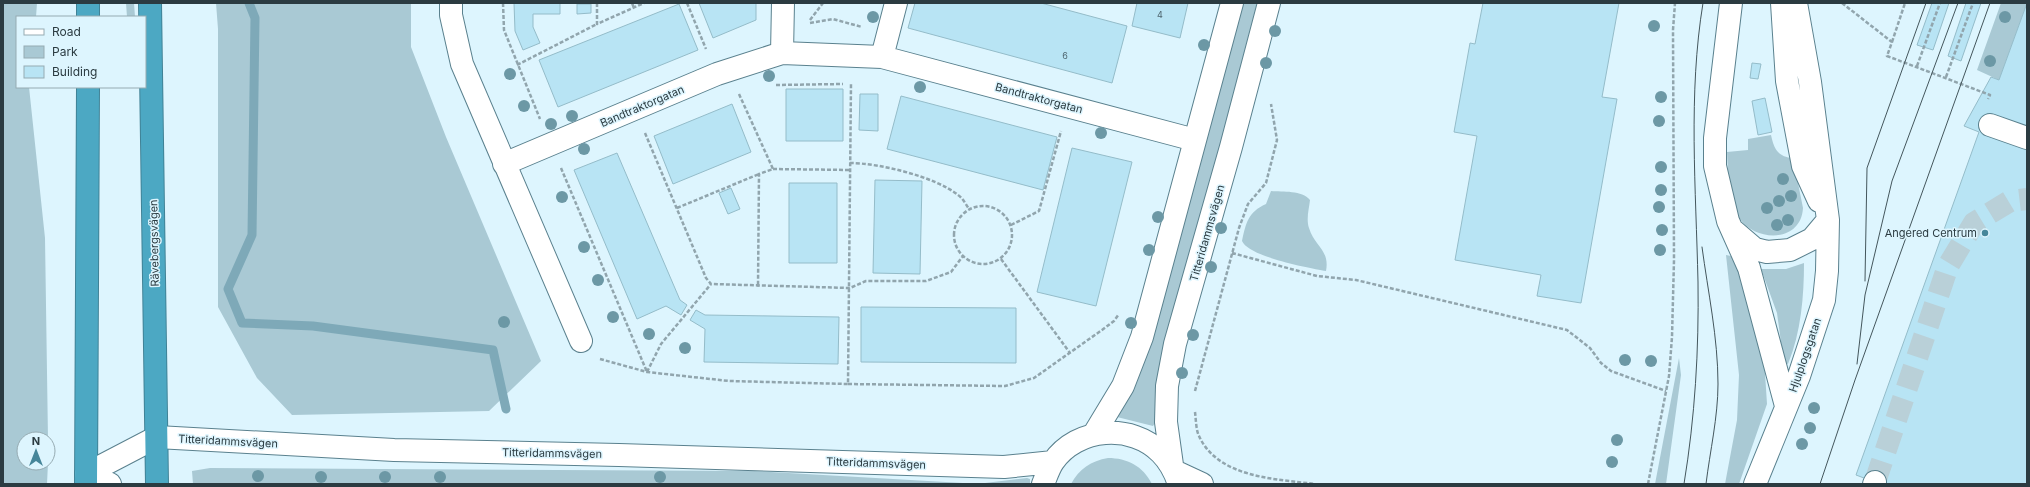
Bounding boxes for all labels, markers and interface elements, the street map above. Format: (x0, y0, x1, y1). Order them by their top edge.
house number: 4 (1157, 9, 1163, 20)
legend (16, 16, 146, 88)
text: Road (52, 24, 81, 39)
text: Park (52, 44, 78, 59)
house number: 6 (1062, 50, 1068, 61)
text: Building (52, 64, 97, 79)
street label: Bandtraktorgatan (994, 80, 1084, 116)
street label: Bandtraktorgatan (598, 82, 686, 130)
street label: Titteridammsvägen (1186, 183, 1228, 283)
street label: Rävebergsvägen (146, 199, 162, 287)
place label: Angered Centrum (1885, 226, 1977, 240)
marker: Angered Centrum (1980, 228, 1990, 238)
street label: Hjulplogsgatan (1786, 316, 1824, 394)
north arrow (16, 431, 56, 471)
street label: Titteridammsvägen (178, 431, 278, 451)
text: N (32, 434, 40, 448)
street label: Titteridammsvägen (502, 445, 602, 461)
street label: Titteridammsvägen (826, 454, 926, 472)

